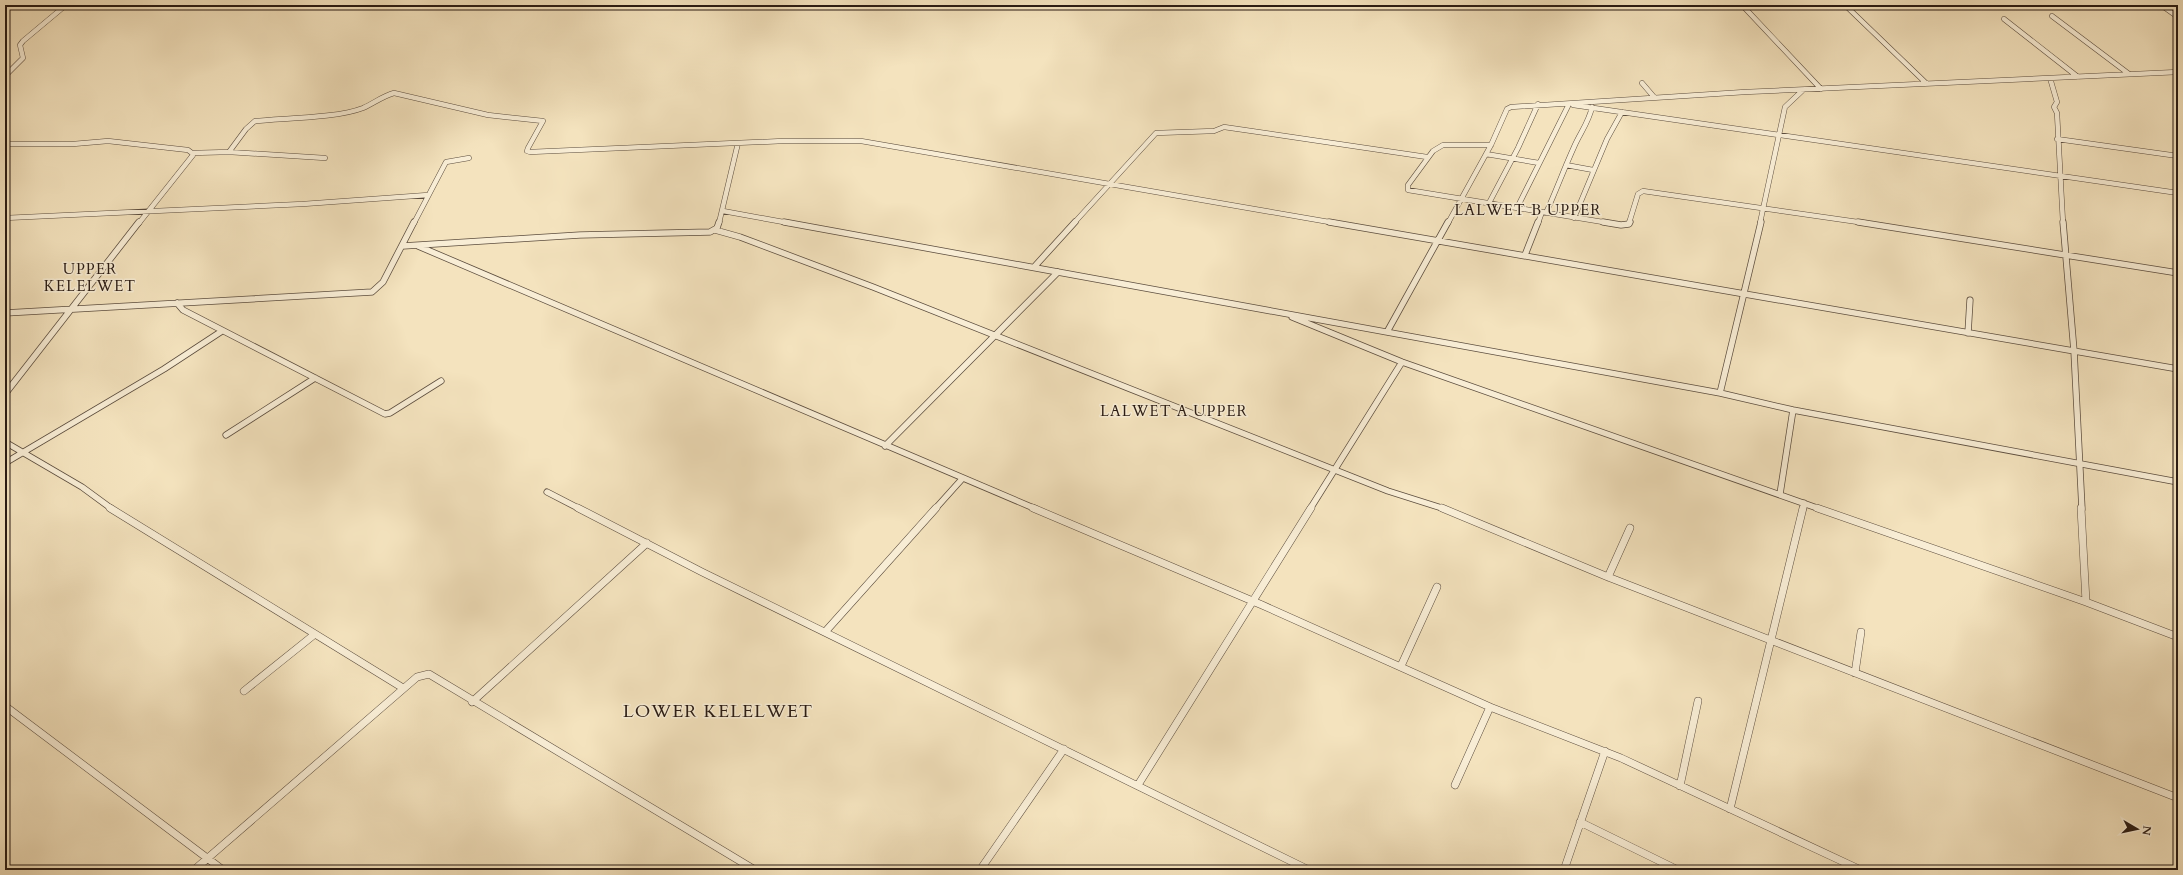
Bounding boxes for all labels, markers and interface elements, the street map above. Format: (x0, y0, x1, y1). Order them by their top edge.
district label: LALWET B UPPER (1454, 200, 1602, 220)
district label: UPPER KELELWET (44, 259, 136, 296)
district label: LALWET A UPPER (1100, 401, 1248, 421)
district label: LOWER KELELWET (623, 699, 813, 724)
north arrow (2117, 809, 2157, 849)
text: N (2138, 825, 2155, 837)

